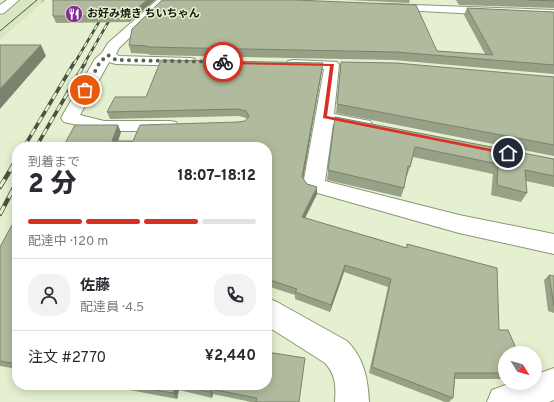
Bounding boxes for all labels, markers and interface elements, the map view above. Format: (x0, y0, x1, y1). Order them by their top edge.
restaurant icon: お好み焼き ちいちゃん (64, 4, 84, 24)
place label: お好み焼き ちいちゃん (87, 7, 200, 21)
courier (203, 42, 243, 82)
icon: bike (212, 51, 234, 73)
pin (68, 73, 102, 107)
icon: bag (74, 79, 96, 101)
pin (491, 136, 525, 170)
icon: home (497, 142, 519, 164)
text: 到着まで (28, 155, 80, 171)
text: 18:07–18:12 (177, 167, 256, 186)
text: 2 分 (28, 169, 77, 202)
text: 配達中 · 120 m (28, 234, 108, 250)
button: person (28, 274, 70, 316)
button: phone (214, 274, 256, 316)
text: 佐藤 (80, 277, 110, 296)
text: 配達員 · 4.5 (80, 300, 144, 316)
north arrow (498, 346, 542, 390)
map controls (498, 346, 542, 390)
text: ¥2,440 (205, 347, 256, 366)
text: 注文 #2770 (28, 349, 106, 368)

